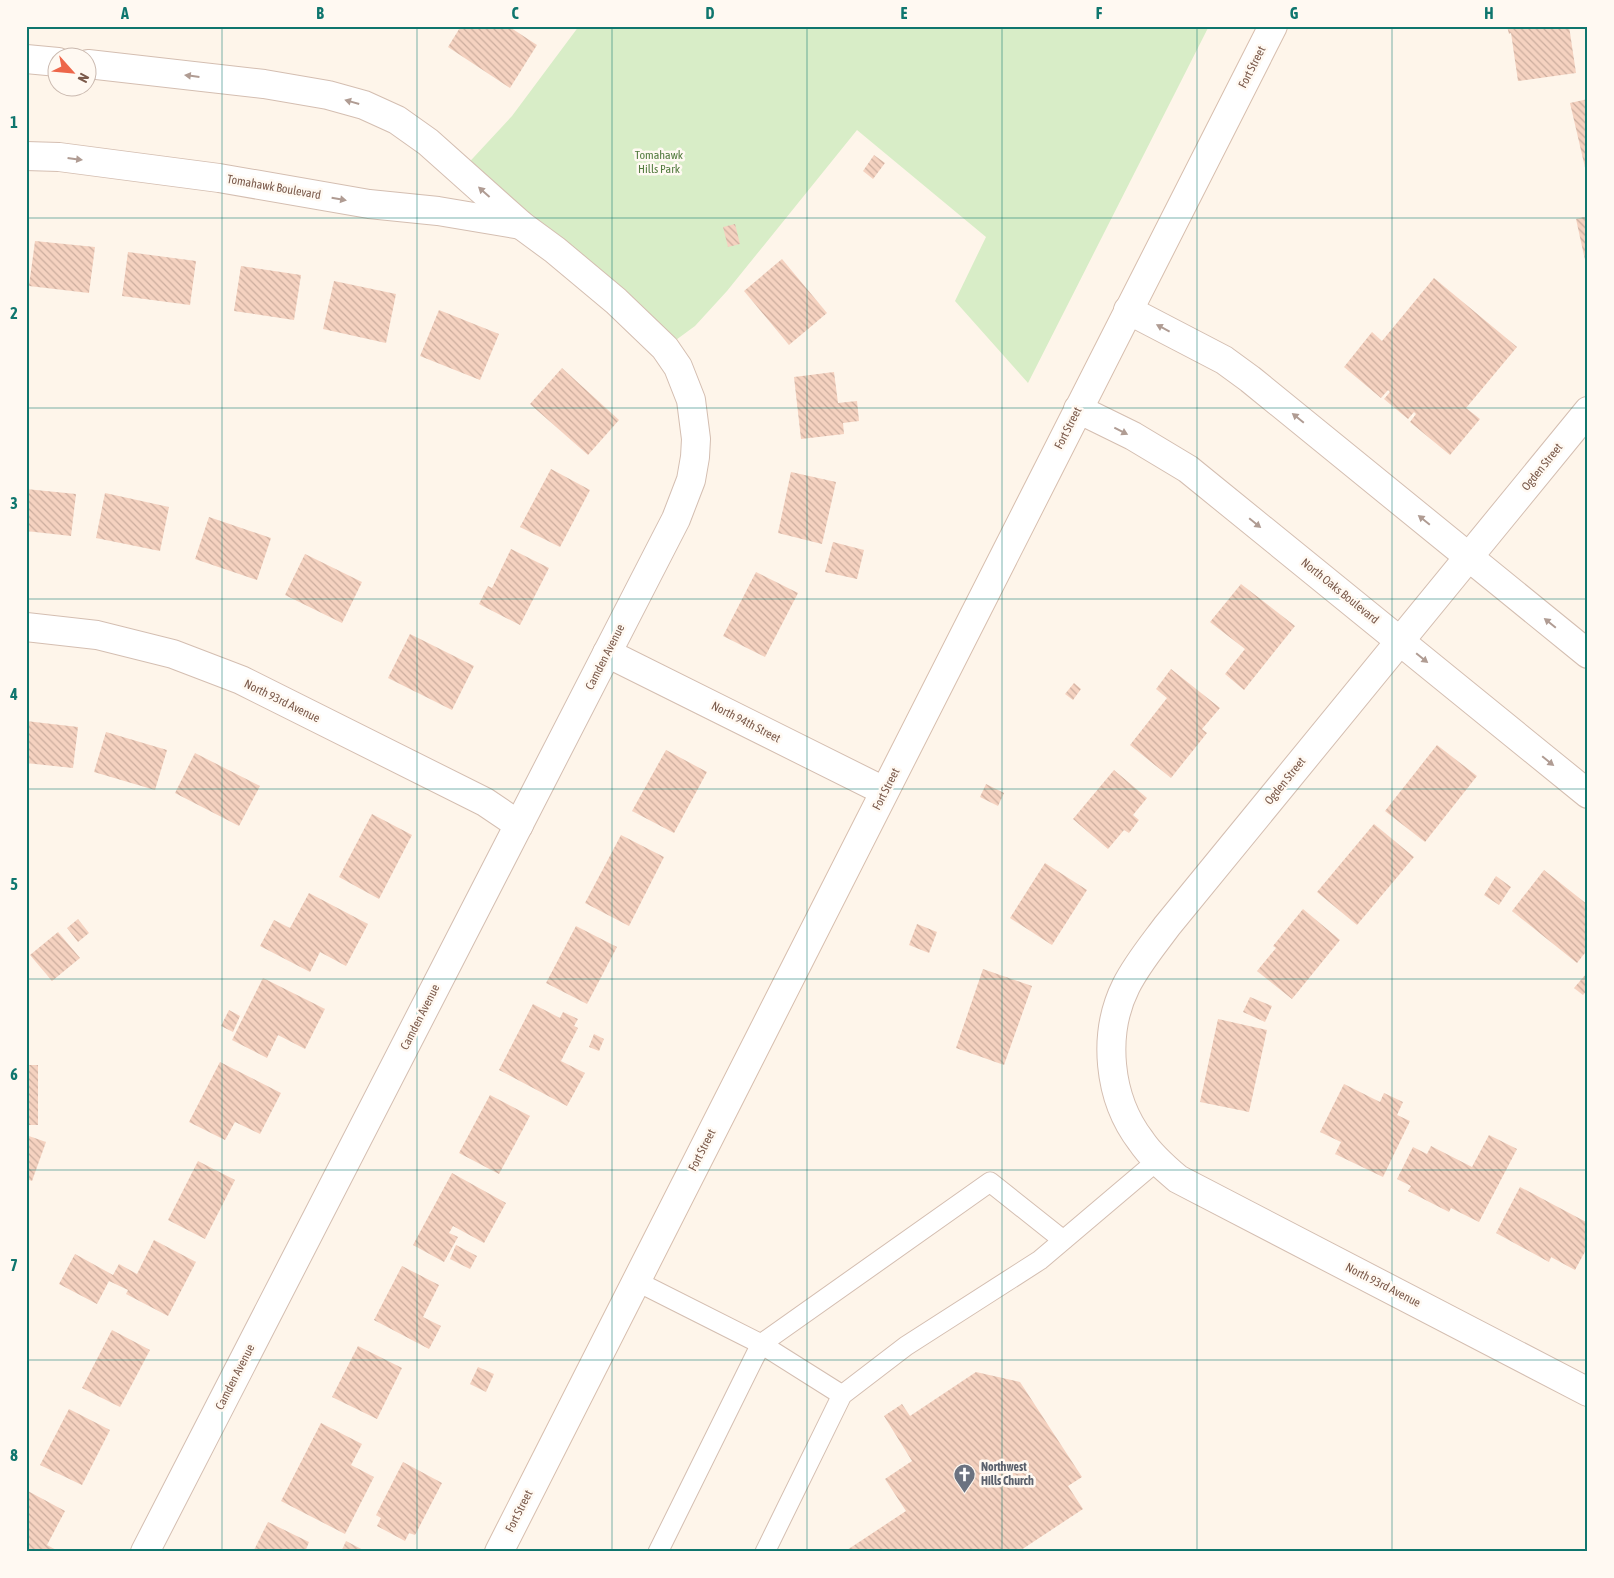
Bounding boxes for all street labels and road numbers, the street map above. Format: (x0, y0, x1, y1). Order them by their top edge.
street label: Fort Street (1236, 43, 1269, 90)
street label: Tomahawk Boulevard (226, 172, 322, 202)
street label: Fort Street (1052, 404, 1085, 451)
street label: Ogden Street (1519, 440, 1566, 493)
street label: North Oaks Boulevard (1298, 555, 1382, 627)
street label: Camden Avenue (583, 622, 627, 692)
street label: North 93rd Avenue (242, 677, 322, 725)
street label: North 94th Street (709, 699, 783, 746)
street label: Ogden Street (1262, 754, 1309, 807)
street label: Fort Street (870, 765, 903, 812)
street label: Camden Avenue (398, 982, 442, 1052)
street label: Fort Street (686, 1126, 719, 1173)
street label: North 93rd Avenue (1343, 1260, 1423, 1310)
street label: Camden Avenue (213, 1342, 257, 1412)
street label: Fort Street (503, 1487, 536, 1534)

